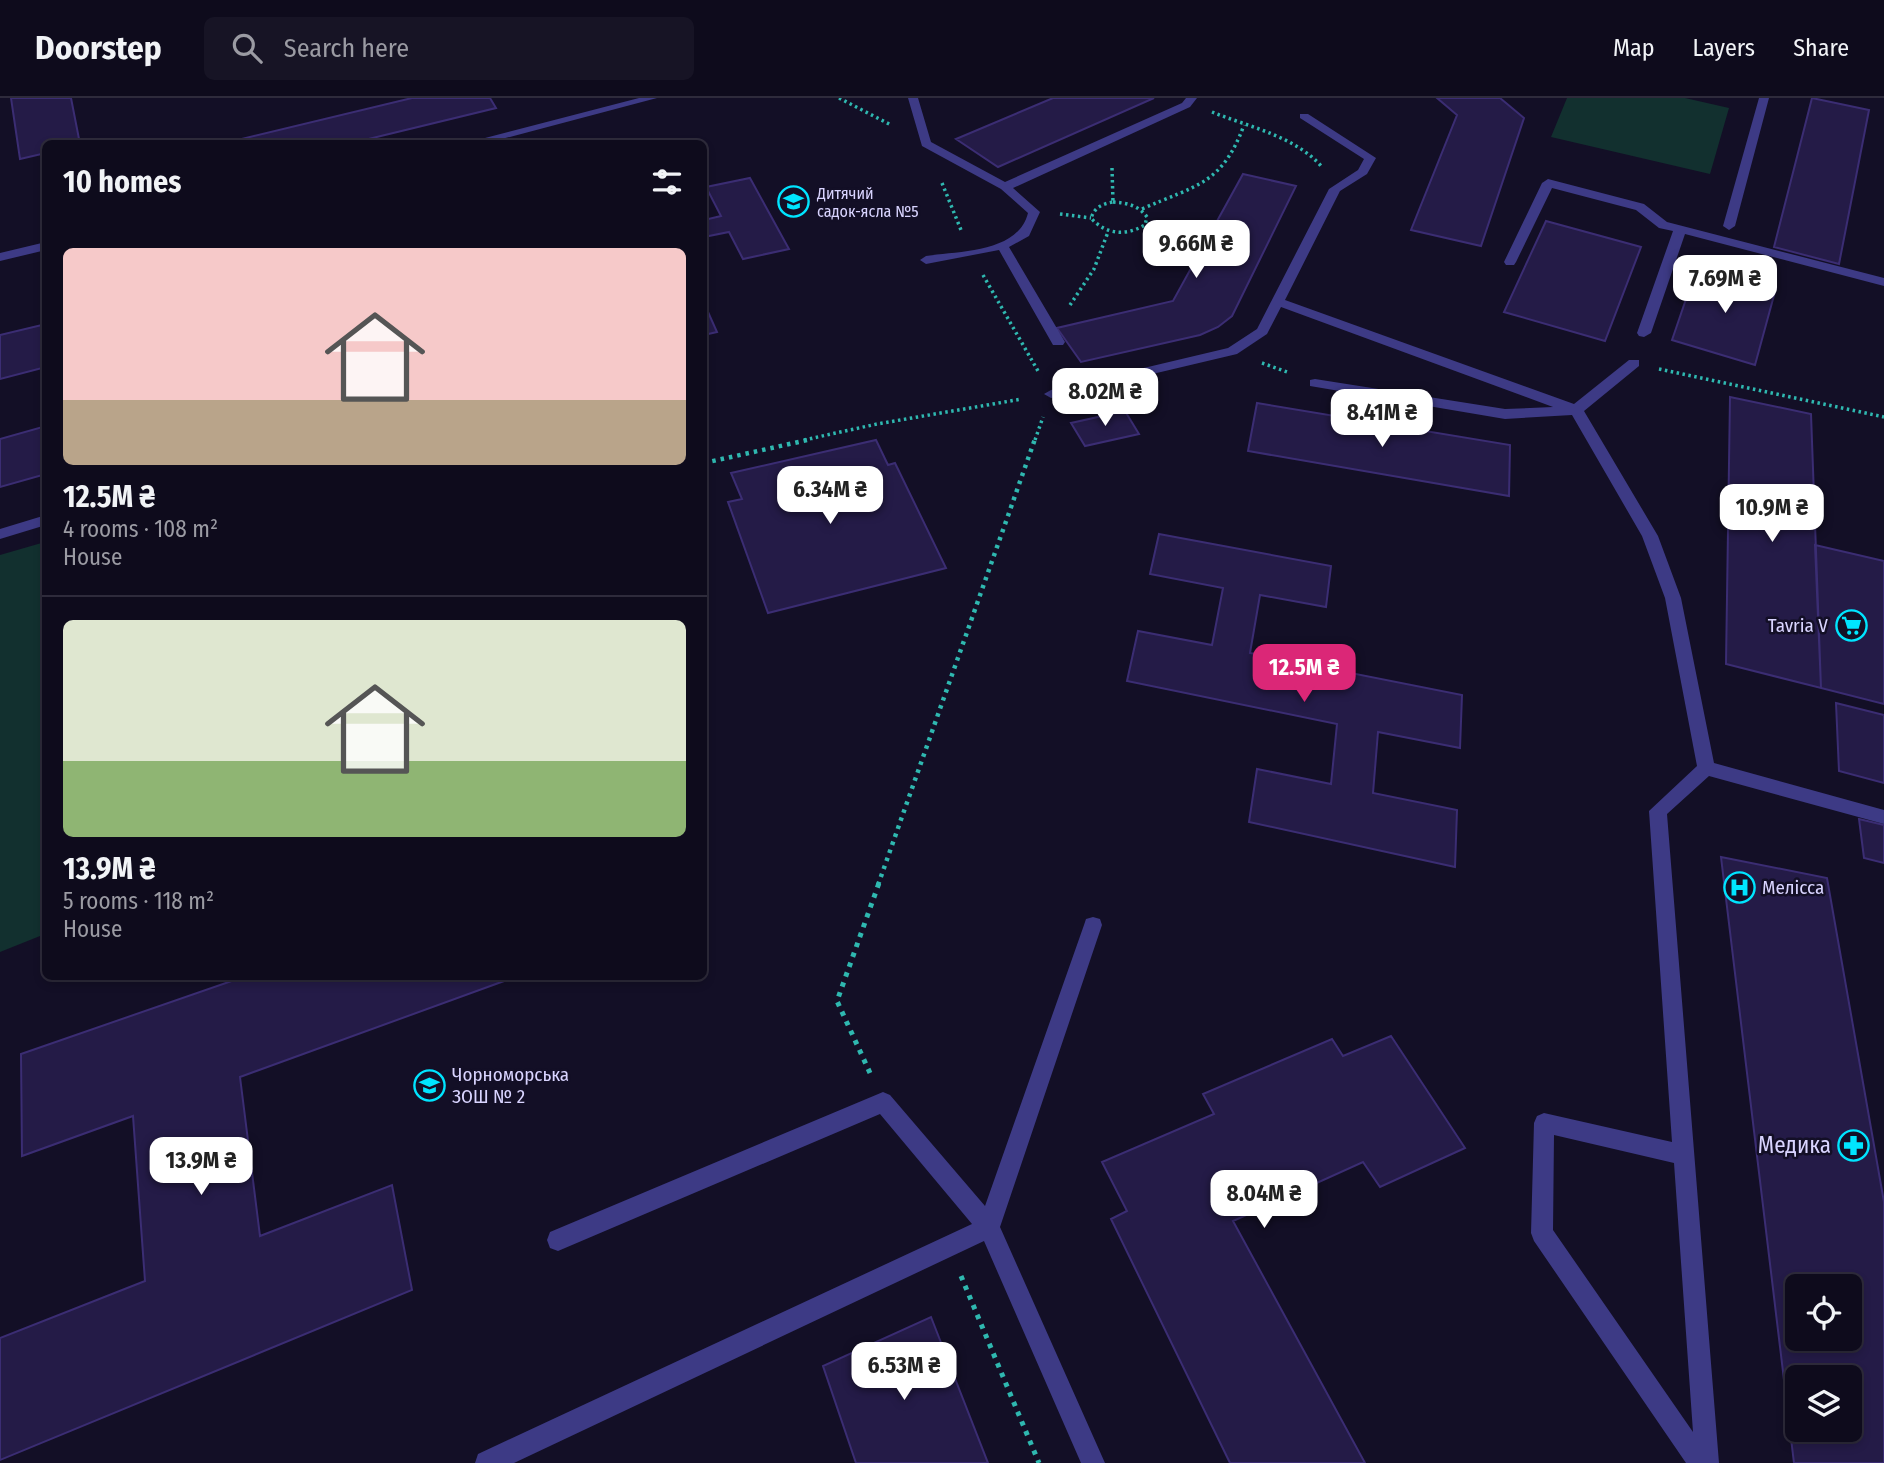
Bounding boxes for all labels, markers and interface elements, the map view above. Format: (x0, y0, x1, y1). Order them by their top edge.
search box (204, 17, 694, 80)
text: Doorstep (35, 28, 162, 68)
icon: search (228, 29, 266, 67)
text: Search here (284, 33, 409, 64)
text: Map (1613, 34, 1655, 62)
text: Layers (1693, 34, 1755, 62)
text: Share (1793, 34, 1849, 62)
icon: filters (648, 163, 686, 201)
text: 10 homes (63, 164, 181, 200)
place label: Дитячий садок-ясла №5 (816, 184, 919, 221)
school or university icon: Дитячий садок-ясла №5 (777, 185, 811, 219)
pin: 9.66M ₴ (1131, 220, 1261, 280)
text: 9.66M ₴ (1159, 229, 1233, 257)
pin: 7.69M ₴ (1660, 256, 1790, 315)
text: 7.69M ₴ (1689, 264, 1761, 292)
icon: home (312, 294, 438, 420)
pin: 8.02M ₴ (1040, 368, 1170, 428)
text: 8.02M ₴ (1068, 377, 1142, 405)
pin: 8.41M ₴ (1317, 390, 1447, 449)
text: 8.41M ₴ (1347, 398, 1417, 426)
pin: 6.34M ₴ (765, 466, 895, 526)
text: 6.34M ₴ (793, 475, 867, 503)
text: 12.5M ₴ (63, 479, 155, 515)
pin: 10.9M ₴ (1707, 484, 1837, 544)
text: 10.9M ₴ (1736, 493, 1808, 521)
text: 4 rooms · 108 m² (63, 515, 218, 543)
text: House (63, 543, 122, 571)
supermarket icon: Tavria V (1834, 608, 1868, 642)
place label: Tavria V (1768, 614, 1828, 637)
pin: 12.5M ₴ (1239, 644, 1369, 704)
text: 12.5M ₴ (1269, 653, 1339, 681)
icon: home (312, 666, 438, 792)
text: 13.9M ₴ (63, 851, 155, 887)
hospital icon: Мелісса (1722, 870, 1756, 904)
place label: Мелісса (1762, 876, 1824, 899)
text: 5 rooms · 118 m² (63, 887, 214, 915)
text: House (63, 915, 122, 943)
place label: Чорноморська ЗОШ № 2 (452, 1063, 569, 1108)
school or university icon: Чорноморська ЗОШ № 2 (412, 1068, 446, 1102)
pharmacy icon: Медика (1837, 1128, 1871, 1162)
place label: Медика (1758, 1131, 1831, 1159)
pin: 13.9M ₴ (136, 1138, 266, 1197)
text: 13.9M ₴ (166, 1146, 236, 1174)
pin: 8.04M ₴ (1199, 1170, 1329, 1230)
text: 8.04M ₴ (1227, 1179, 1301, 1207)
map controls (1785, 1274, 1862, 1442)
button: locate (1785, 1274, 1862, 1351)
pin: 6.53M ₴ (839, 1342, 969, 1402)
text: 6.53M ₴ (867, 1351, 941, 1379)
button: layers (1785, 1365, 1862, 1442)

